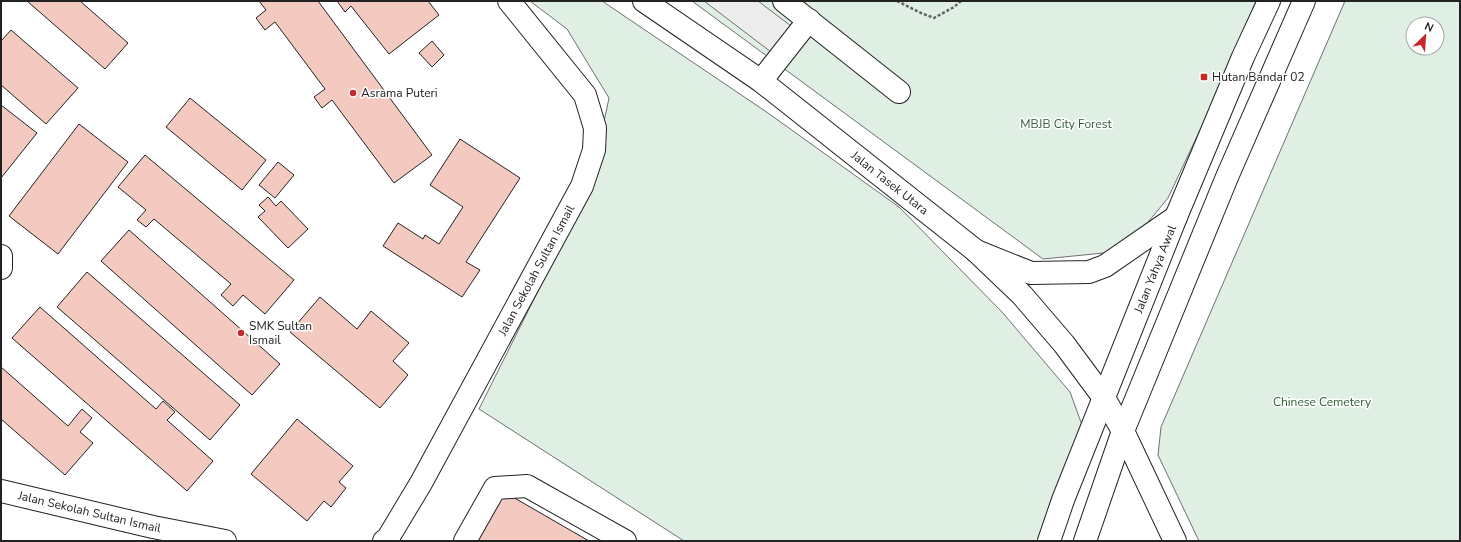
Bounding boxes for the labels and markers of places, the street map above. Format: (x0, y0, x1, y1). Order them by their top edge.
place label: Hutan Bandar 02 (1212, 69, 1305, 85)
marker: Hutan Bandar 02 (1199, 72, 1209, 82)
place label: Asrama Puteri (361, 85, 438, 101)
marker: Asrama Puteri (348, 88, 358, 98)
place label: SMK Sultan Ismail (249, 318, 312, 348)
marker: SMK Sultan Ismail (236, 328, 246, 338)

